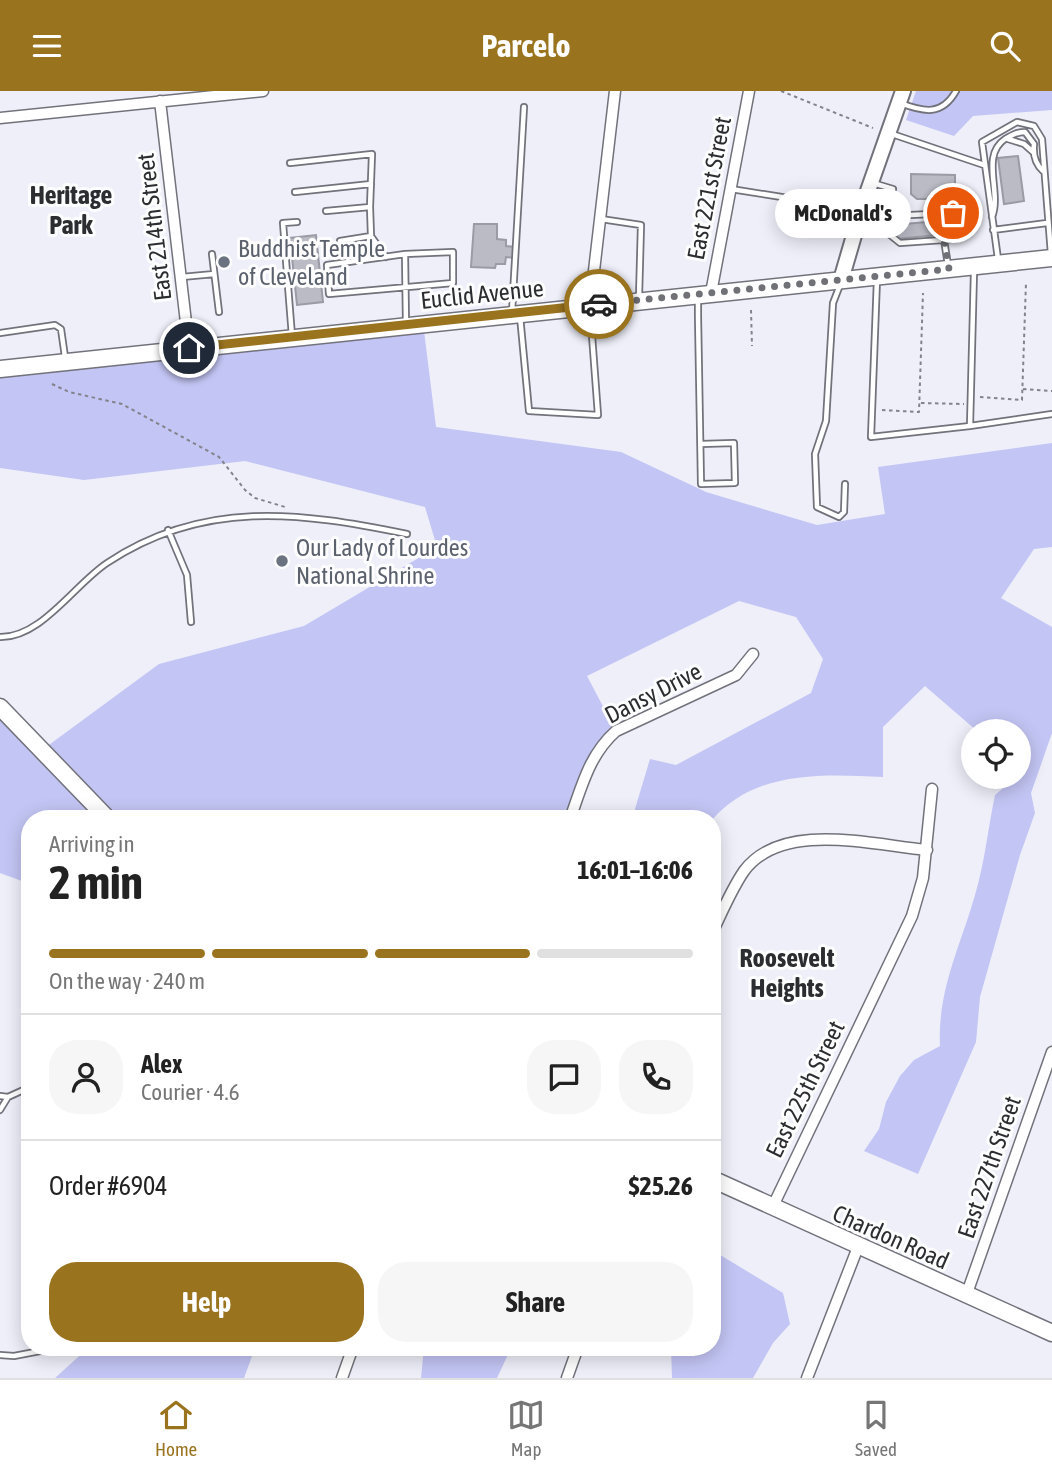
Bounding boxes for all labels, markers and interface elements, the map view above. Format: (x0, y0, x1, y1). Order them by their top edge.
icon: menu (28, 27, 66, 65)
text: Parcelo (482, 27, 570, 64)
icon: search (986, 27, 1024, 65)
street label: East 221st Street (682, 114, 736, 262)
street label: East 214th Street (132, 152, 176, 302)
district label: Heritage Park (30, 180, 112, 240)
pin (923, 183, 983, 243)
callout: McDonald's (774, 188, 911, 237)
icon: bag (934, 194, 972, 232)
text: McDonald's (794, 200, 892, 226)
place label: Buddhist Temple of Cleveland (238, 235, 385, 290)
marker: Buddhist Temple of Cleveland (216, 254, 232, 270)
courier (564, 269, 634, 339)
street label: Euclid Avenue (419, 274, 545, 314)
icon: car (580, 285, 618, 323)
pin (159, 318, 219, 378)
icon: home (170, 329, 208, 367)
place label: Our Lady of Lourdes National Shrine (296, 534, 468, 589)
marker: Our Lady of Lourdes National Shrine (274, 553, 290, 569)
street label: Dansy Drive (600, 657, 706, 729)
map controls (961, 719, 1031, 789)
button: locate (961, 719, 1031, 789)
text: Arriving in (49, 831, 135, 857)
text: 16:01–16:06 (577, 855, 693, 885)
text: 2 min (49, 856, 143, 909)
district label: Roosevelt Heights (740, 943, 835, 1003)
text: On the way · 240 m (49, 968, 205, 994)
street label: East 225th Street (760, 1016, 850, 1162)
button: person (49, 1040, 123, 1114)
button: chat (527, 1040, 601, 1114)
button: phone (619, 1040, 693, 1114)
text: Alex (141, 1049, 182, 1079)
text: Courier · 4.6 (141, 1079, 240, 1105)
street label: East 227th Street (952, 1092, 1026, 1242)
text: Order #6904 (49, 1171, 168, 1201)
text: $25.26 (629, 1171, 693, 1201)
street label: Chardon Road (829, 1199, 953, 1275)
button: Help (49, 1262, 364, 1342)
button: Share (378, 1262, 693, 1342)
tab: Home (155, 1396, 197, 1460)
tab: Map (507, 1396, 545, 1460)
tab: Saved (855, 1396, 897, 1460)

